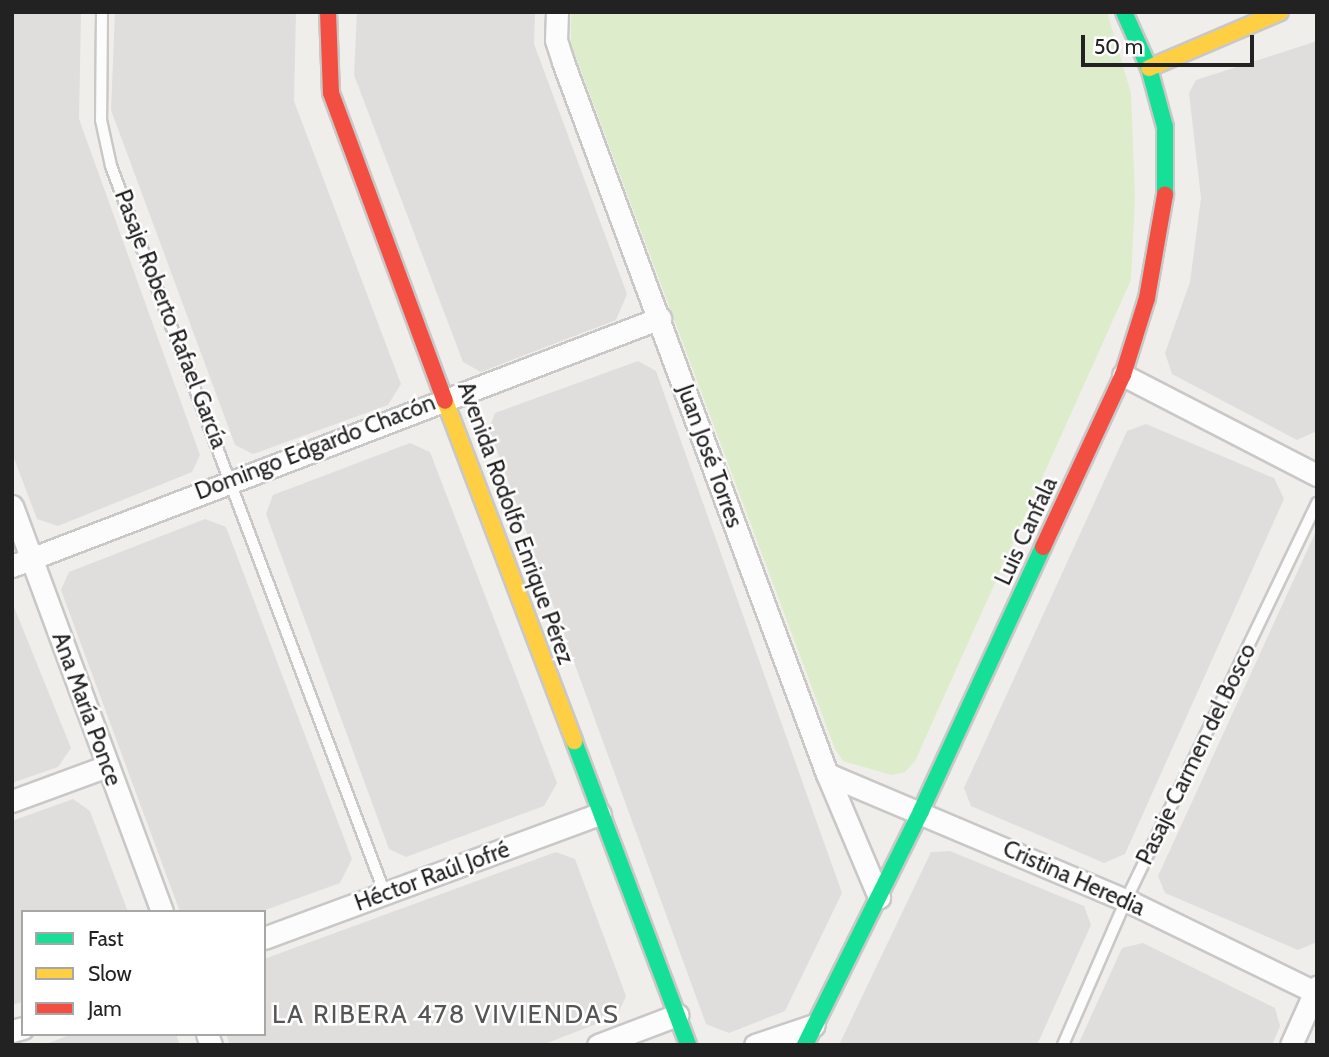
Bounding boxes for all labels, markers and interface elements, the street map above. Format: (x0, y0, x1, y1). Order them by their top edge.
scale bar (1084, 21, 1257, 65)
text: 50 m (1094, 34, 1143, 59)
street label: Pasaje Roberto Rafael García (109, 186, 233, 452)
street label: Avenida Rodolfo Enrique Pérez (452, 378, 580, 668)
street label: Juan José Torres (671, 381, 749, 531)
street label: Domingo Edgardo Chacón (191, 388, 439, 506)
street label: Luis Canfala (989, 473, 1063, 589)
street label: Ana María Ponce (46, 628, 128, 790)
street label: Pasaje Carmen del Bosco (1130, 639, 1262, 869)
street label: Cristina Heredia (999, 834, 1149, 922)
street label: Héctor Raúl Jofré (351, 835, 513, 917)
legend (21, 910, 266, 1036)
text: Fast (88, 926, 124, 951)
text: Slow (88, 961, 132, 986)
text: Jam (88, 996, 122, 1021)
district label: LA RIBERA 478 VIVIENDAS (275, 999, 617, 1031)

